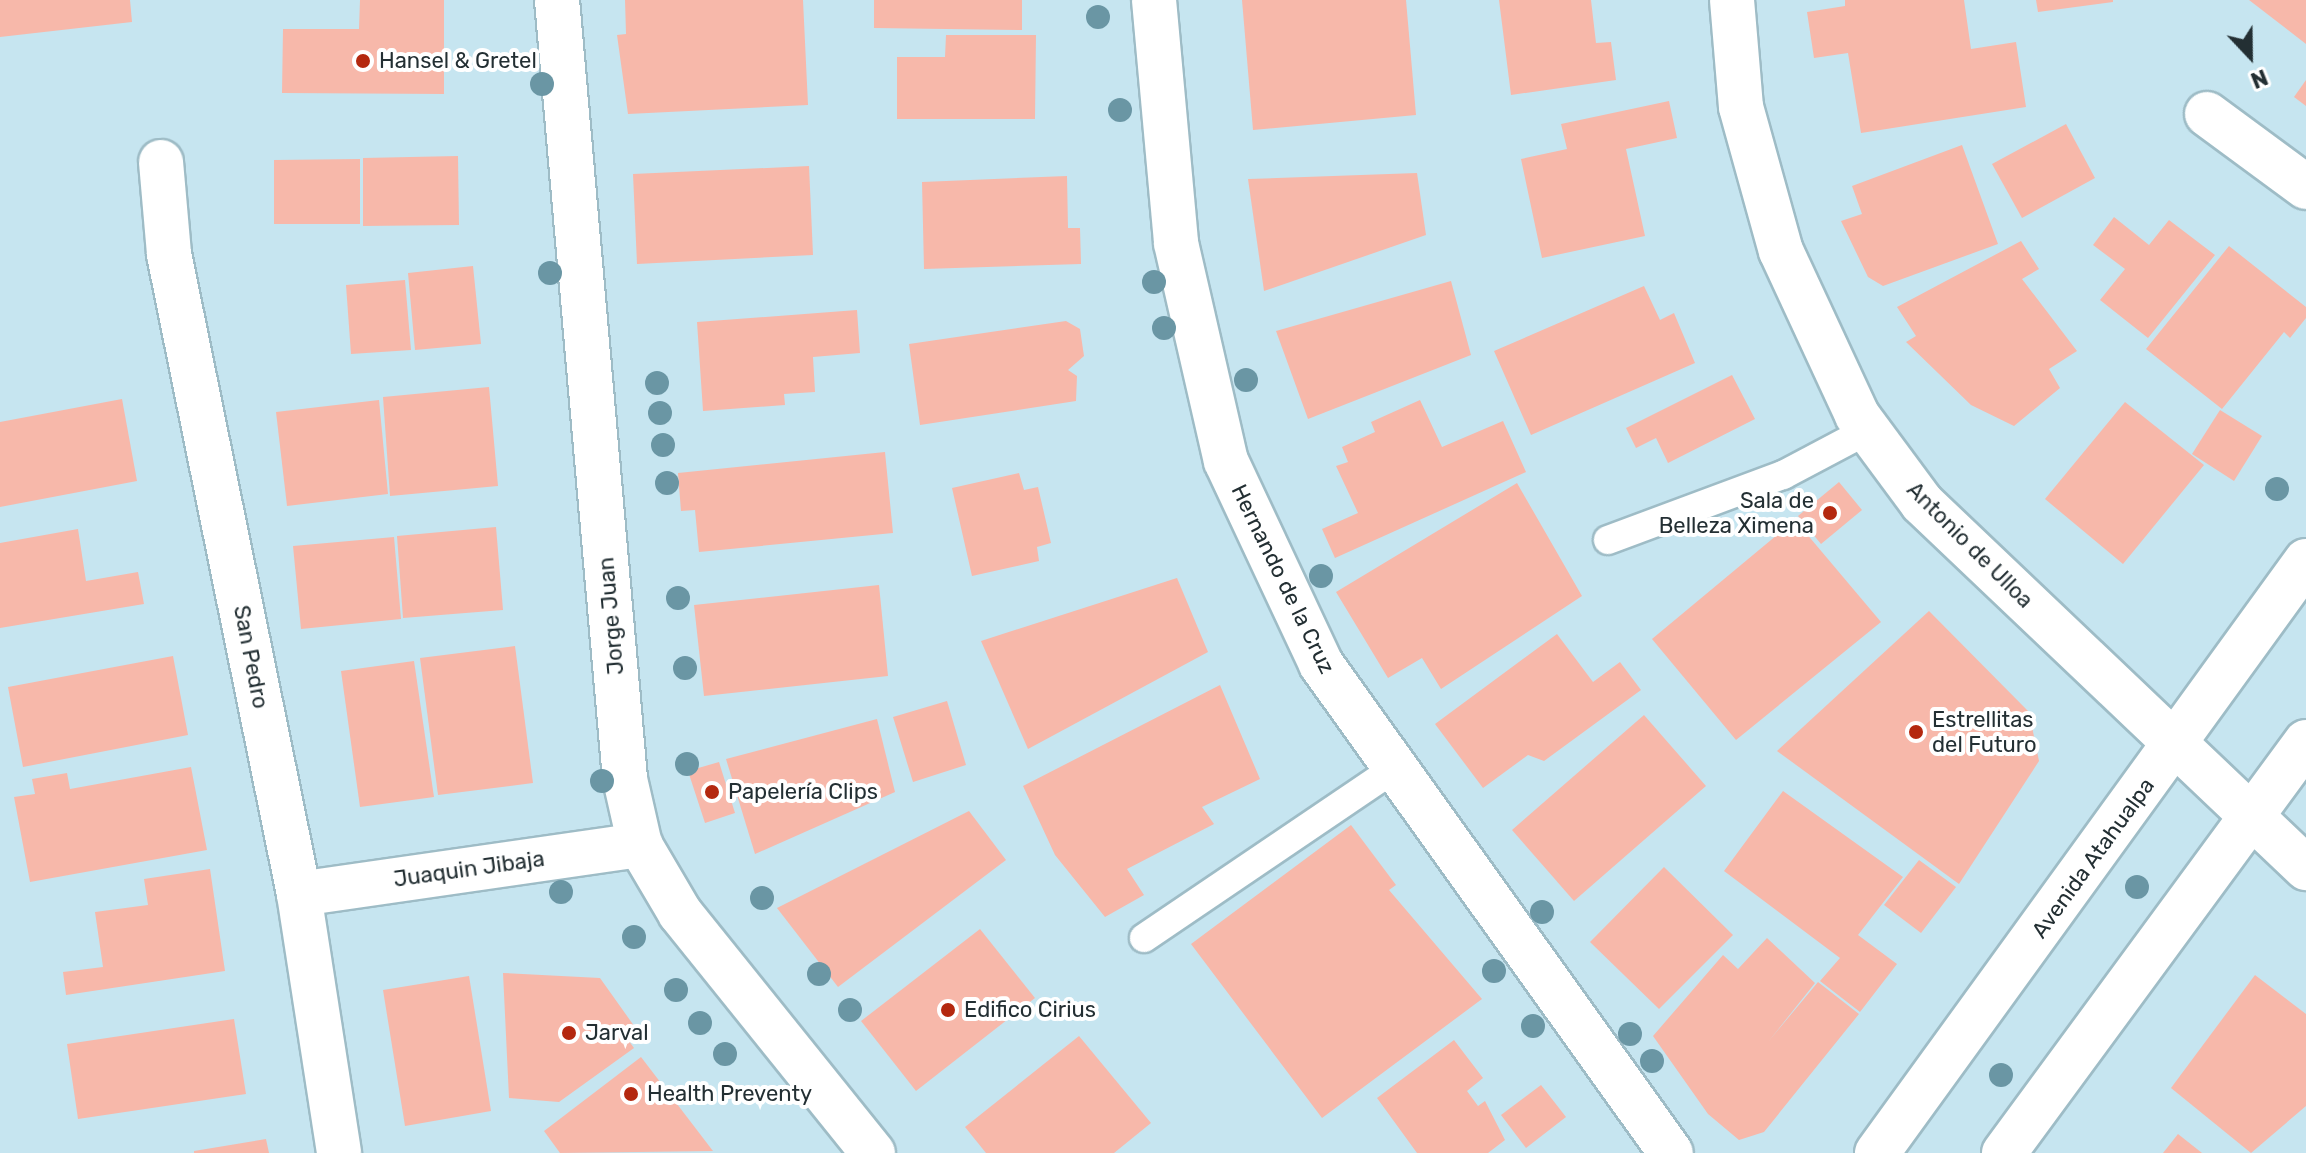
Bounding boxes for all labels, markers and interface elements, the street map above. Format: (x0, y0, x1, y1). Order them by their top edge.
north arrow (2210, 16, 2290, 96)
place label: Hansel & Gretel (379, 48, 537, 74)
marker: Hansel & Gretel (354, 52, 372, 70)
text: N (2247, 63, 2272, 94)
street label: Antonio de Ulloa (1901, 476, 2039, 614)
street label: Hernando de la Cruz (1226, 480, 1340, 678)
place label: Sala de Belleza Ximena (1659, 487, 1814, 538)
marker: Sala de Belleza Ximena (1821, 504, 1839, 522)
street label: Jorge Juan (593, 556, 629, 676)
street label: San Pedro (228, 603, 274, 711)
place label: Estrellitas del Futuro (1932, 706, 2037, 758)
marker: Estrellitas del Futuro (1907, 723, 1925, 741)
street label: Avenida Atahualpa (2026, 773, 2160, 943)
place label: Papelería Clips (728, 779, 878, 805)
marker: Papelería Clips (703, 783, 721, 801)
street label: Juaquin Jibaja (392, 845, 546, 893)
place label: Edifico Cirius (964, 997, 1096, 1023)
marker: Edifico Cirius (939, 1001, 957, 1019)
place label: Jarval (585, 1020, 649, 1046)
marker: Jarval (560, 1024, 578, 1042)
place label: Health Preventy (647, 1081, 812, 1107)
marker: Health Preventy (622, 1085, 640, 1103)

